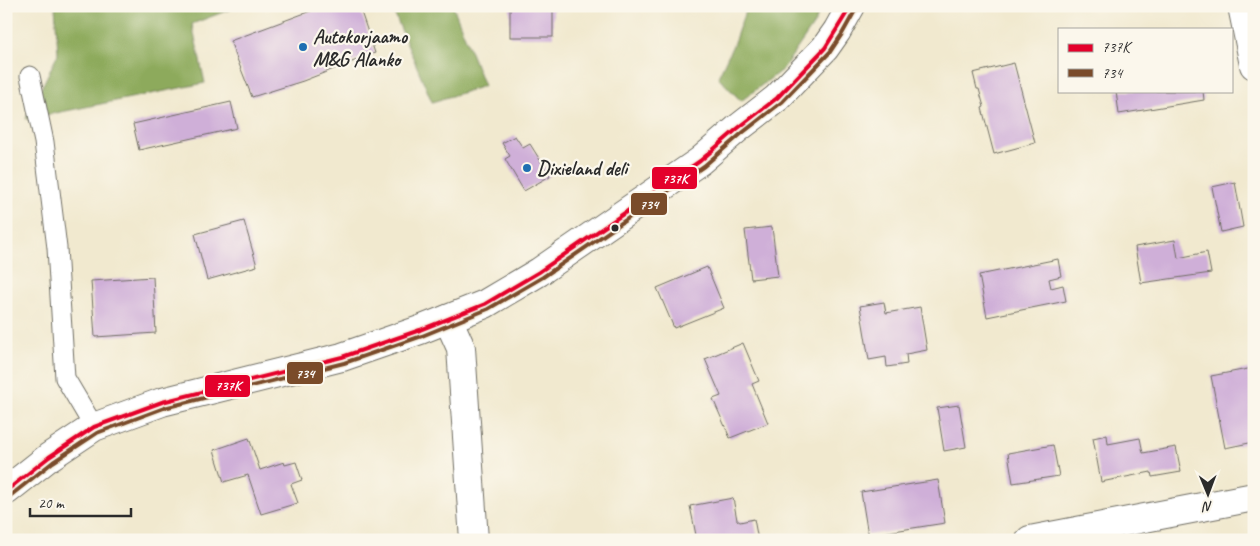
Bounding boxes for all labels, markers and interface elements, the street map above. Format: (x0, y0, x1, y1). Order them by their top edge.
place label: Autokorjaamo M&G Alanko (313, 24, 409, 72)
legend (1058, 28, 1232, 92)
text: 737K (1102, 38, 1133, 57)
marker: Autokorjaamo M&G Alanko (297, 41, 309, 53)
text: 734 (1102, 64, 1124, 83)
place label: Dixieland deli (537, 156, 630, 181)
marker: Dixieland deli (521, 162, 533, 174)
line badge: 737K (651, 166, 698, 190)
text: 737K (662, 170, 691, 187)
line badge: 734 (630, 192, 668, 216)
text: 734 (640, 196, 660, 213)
unlabelled marker (610, 223, 620, 233)
line badge: 734 (286, 361, 324, 385)
text: 734 (296, 365, 316, 382)
line badge: 737K (204, 374, 251, 398)
text: 737K (215, 377, 244, 394)
north arrow (1182, 468, 1232, 518)
scale bar (30, 486, 131, 518)
text: 20 m (38, 494, 65, 513)
text: N (1201, 498, 1213, 515)

